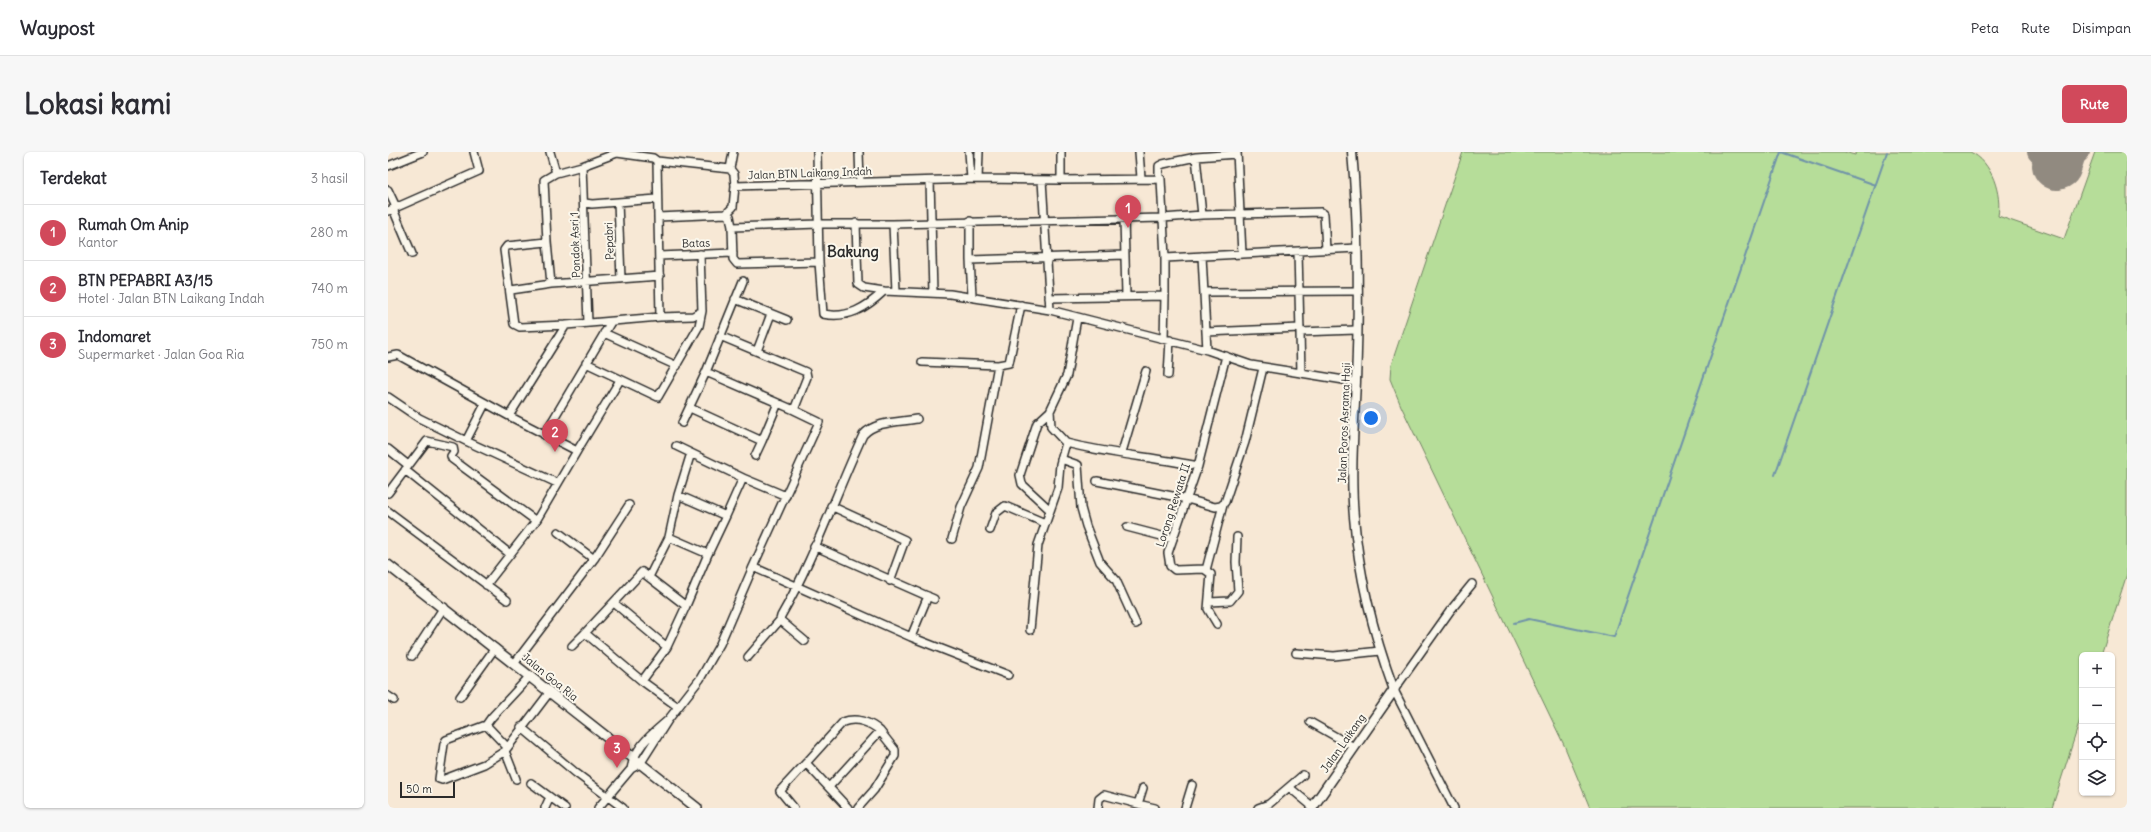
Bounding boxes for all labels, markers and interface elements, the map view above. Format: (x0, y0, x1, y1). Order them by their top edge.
text: Waypost (20, 16, 95, 40)
text: Peta (1971, 19, 1999, 37)
text: Rute (2021, 19, 2050, 37)
text: Disimpan (2072, 19, 2131, 37)
button: Rute (2062, 85, 2127, 123)
text: Lokasi kami (24, 86, 171, 122)
street label: Jalan BTN Laikang Indah (748, 164, 872, 182)
text: Terdekat (40, 167, 107, 189)
text: 3 hasil (311, 170, 348, 187)
pin: 1 (1115, 195, 1141, 228)
street label: Pondok Asri 1 (567, 212, 583, 278)
text: Rumah Om Anip (78, 215, 189, 234)
street label: Pepabri (601, 222, 617, 260)
text: 1 (50, 224, 56, 241)
text: 280 m (310, 224, 348, 241)
text: Kantor (78, 234, 118, 251)
street label: Batas (682, 236, 710, 250)
district label: Bakung (827, 242, 879, 262)
text: BTN PEPABRI A3/15 (78, 271, 213, 290)
text: 2 (49, 280, 57, 297)
text: 740 m (311, 280, 348, 297)
text: Hotel · Jalan BTN Laikang Indah (78, 290, 265, 307)
text: Indomaret (78, 327, 151, 346)
text: 3 (49, 336, 57, 353)
text: 750 m (311, 336, 348, 353)
text: Supermarket · Jalan Goa Ria (78, 346, 244, 363)
street label: Jalan Poros Asrama Haji (1335, 362, 1353, 484)
your location (1361, 408, 1381, 428)
pin: 2 (542, 419, 568, 452)
street label: Lorong Rewata II (1153, 461, 1193, 549)
street label: Jalan Goa Ria (519, 650, 581, 704)
map controls (2079, 652, 2115, 796)
button: + (2079, 652, 2115, 688)
button: − (2079, 688, 2115, 724)
street label: Jalan Laikang (1318, 711, 1368, 775)
button: locate (2079, 724, 2115, 760)
pin: 3 (604, 735, 630, 768)
button: layers (2079, 760, 2115, 796)
scale bar (400, 780, 455, 799)
text: 50 m (406, 782, 432, 796)

